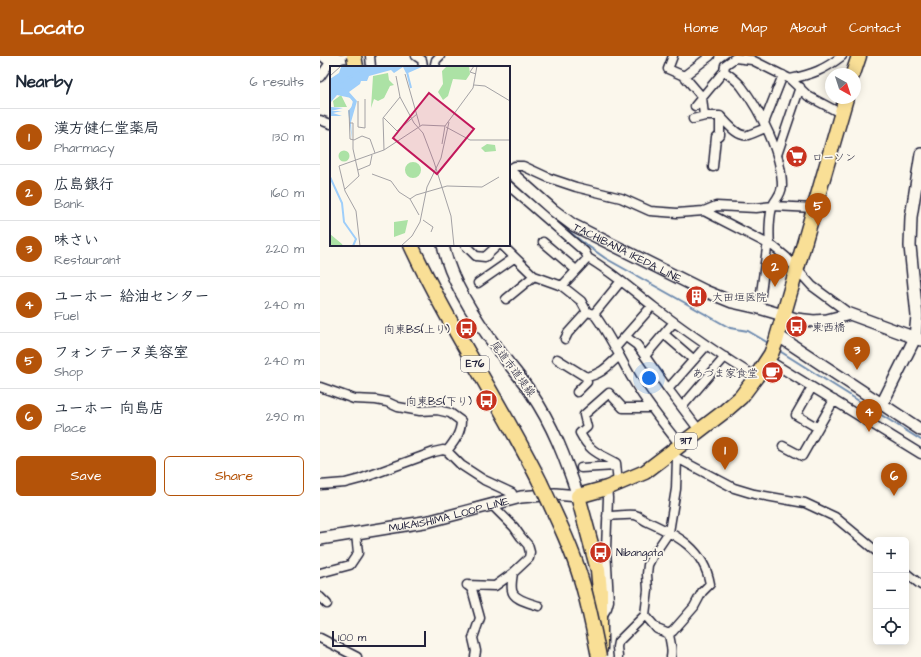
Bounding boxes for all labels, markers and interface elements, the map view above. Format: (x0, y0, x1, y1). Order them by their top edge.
text: Locato (20, 15, 84, 42)
text: Home (684, 18, 719, 38)
text: Map (741, 18, 767, 38)
text: About (789, 18, 827, 38)
text: Contact (849, 18, 901, 38)
inset map (330, 66, 510, 246)
north arrow (825, 68, 861, 104)
text: Nearby (16, 70, 73, 94)
text: 6 results (249, 73, 304, 91)
text: 漢方健仁堂薬局 (54, 118, 159, 139)
text: 1 (28, 128, 30, 146)
text: 130 m (272, 128, 304, 146)
text: Pharmacy (54, 139, 115, 157)
supermarket icon: ローソン (783, 144, 809, 170)
place label: ローソン (812, 150, 856, 165)
text: 広島銀行 (54, 174, 114, 195)
text: 2 (25, 184, 33, 202)
text: 160 m (271, 184, 304, 202)
pin: 5 (805, 193, 831, 226)
text: Bank (54, 195, 84, 213)
street label: TACHIBANA IKEDA LINE (571, 219, 685, 286)
text: 味さい (54, 230, 99, 251)
text: 3 (26, 240, 32, 258)
text: 220 m (266, 240, 304, 258)
text: Restaurant (54, 251, 121, 269)
pin: 2 (762, 254, 788, 287)
building icon: 大田垣医院 (683, 284, 709, 310)
text: ユーホー 給油センター (54, 286, 209, 307)
place label: 大田垣医院 (712, 290, 767, 305)
text: 4 (25, 296, 33, 314)
text: 240 m (264, 296, 304, 314)
text: Fuel (54, 307, 79, 325)
bus stop icon: 東西橋 (783, 314, 809, 340)
bus stop icon: 向東BS(上り) (453, 316, 479, 342)
place label: 東西橋 (812, 320, 845, 335)
place label: 向東BS(上り) (384, 322, 450, 337)
pin: 3 (844, 337, 870, 370)
street label: 尾道市道堤線 (487, 338, 539, 400)
text: フォンテーヌ美容室 (54, 342, 188, 363)
text: 5 (24, 352, 34, 370)
text: 240 m (264, 352, 304, 370)
road number: E76 (461, 356, 489, 372)
cafe icon: あづま家食堂 (760, 360, 786, 386)
text: Shop (54, 363, 83, 381)
place label: あづま家食堂 (692, 366, 758, 381)
your location (639, 368, 659, 388)
bus stop icon: 向東BS(下り) (474, 388, 500, 414)
place label: 向東BS(下り) (406, 394, 472, 409)
text: ユーホー 向島店 (54, 398, 164, 419)
pin: 4 (856, 399, 882, 432)
text: 6 (25, 408, 33, 426)
text: 290 m (266, 408, 304, 426)
text: Place (54, 419, 86, 437)
road number: 317 (675, 433, 697, 449)
pin: 1 (712, 437, 738, 470)
button: Save (16, 456, 156, 496)
button: Share (164, 456, 304, 496)
pin: 6 (881, 463, 907, 496)
street label: MUKAISHIMA LOOP LINE (387, 493, 511, 535)
map controls (873, 537, 909, 645)
button: + (873, 537, 909, 573)
bus stop icon: Nibangata (588, 539, 614, 565)
place label: Nibangata (616, 545, 664, 561)
button: − (873, 573, 909, 609)
button: locate (873, 609, 909, 645)
scale bar (332, 629, 426, 648)
text: 100 m (338, 630, 366, 645)

